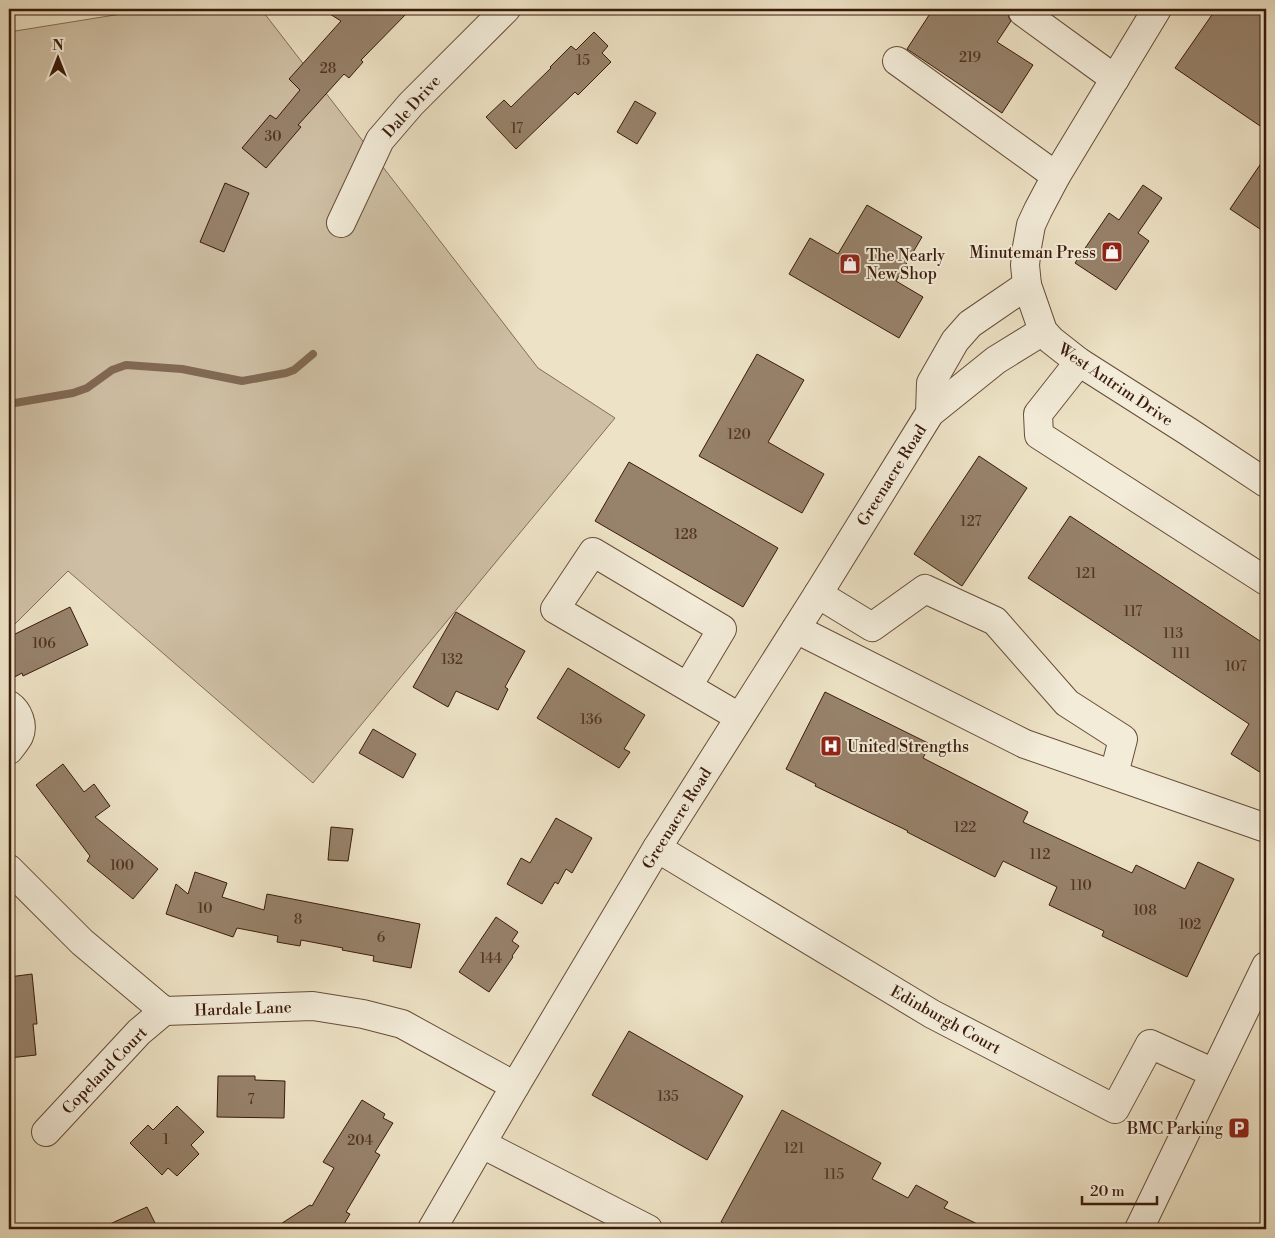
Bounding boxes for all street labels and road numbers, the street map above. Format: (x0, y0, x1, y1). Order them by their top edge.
street label: Dale Drive (378, 71, 445, 142)
street label: West Antrim Drive (1053, 338, 1177, 431)
street label: Greenacre Road (853, 421, 931, 530)
street label: Greenacre Road (638, 764, 716, 873)
street label: Edinburgh Court (887, 981, 1005, 1059)
street label: Hardale Lane (194, 997, 292, 1021)
street label: Copeland Court (58, 1022, 152, 1119)

